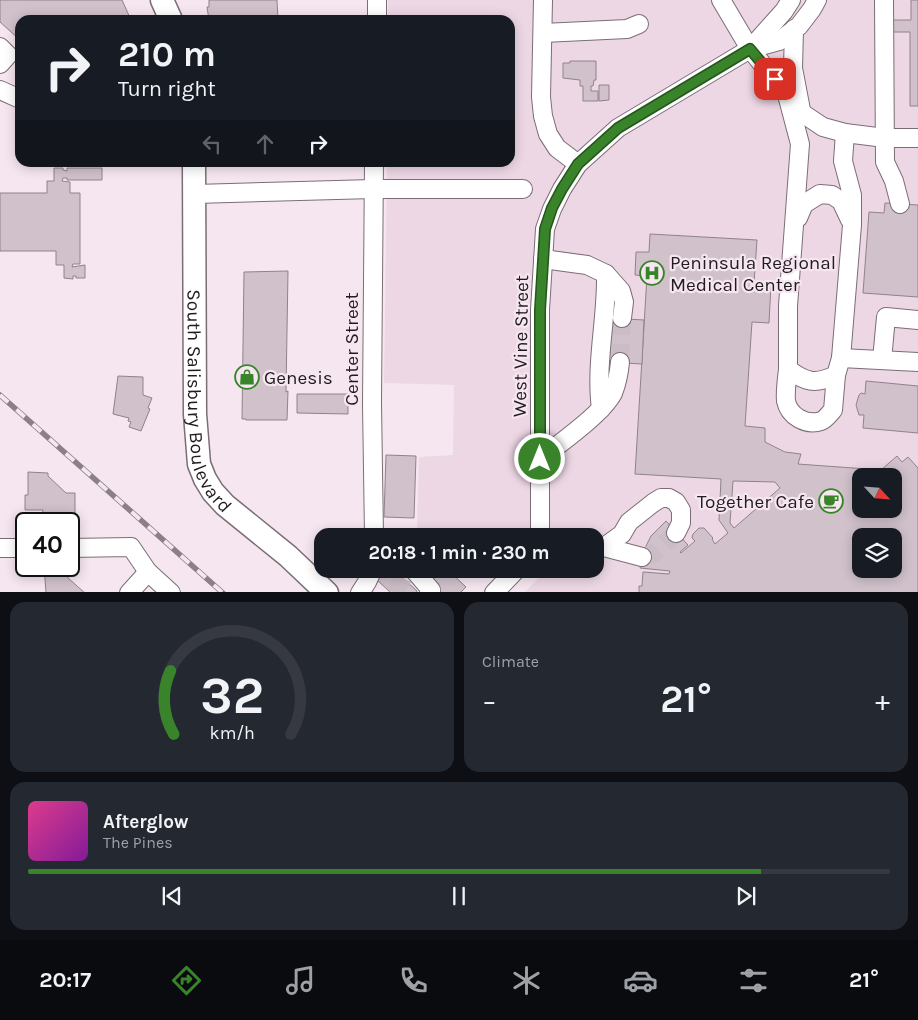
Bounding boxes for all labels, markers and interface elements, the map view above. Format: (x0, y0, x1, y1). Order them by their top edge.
text: 210 m (118, 34, 216, 75)
icon: right (35, 35, 100, 100)
pin (754, 58, 796, 100)
icon: arrive (761, 65, 789, 93)
text: Turn right (118, 76, 216, 102)
icon: left (198, 130, 226, 158)
icon: ahead (251, 130, 279, 158)
icon: right (304, 130, 332, 158)
place label: Peninsula Regional Medical Center (670, 252, 836, 296)
hospital icon: Peninsula Regional Medical Center (639, 260, 665, 286)
street label: West Vine Street (509, 275, 533, 417)
street label: South Salisbury Boulevard (183, 289, 236, 517)
street label: Center Street (341, 292, 363, 406)
shop icon: Genesis (234, 364, 260, 390)
place label: Genesis (264, 367, 333, 389)
position arrow (513, 432, 565, 484)
north arrow (852, 468, 902, 518)
map controls (852, 468, 902, 578)
cafe icon: Together Cafe (818, 488, 844, 514)
place label: Together Cafe (697, 491, 814, 513)
speed limit sign: 40 (15, 512, 80, 577)
button: layers (852, 528, 902, 578)
text: 20:18 · 1 min · 230 m (369, 542, 549, 564)
text: Climate (482, 652, 539, 671)
text: 32 (200, 665, 264, 726)
text: 21° (660, 677, 712, 722)
text: − (482, 684, 497, 717)
text: + (875, 684, 890, 717)
text: km/h (209, 723, 255, 744)
text: Afterglow (103, 811, 189, 833)
text: The Pines (103, 833, 173, 852)
icon: previous (158, 882, 186, 910)
icon: pause (445, 882, 473, 910)
icon: next (732, 882, 760, 910)
icon: directions (169, 963, 204, 998)
icon: music (283, 963, 318, 998)
icon: phone (396, 963, 431, 998)
icon: climate (509, 963, 544, 998)
icon: car (623, 963, 658, 998)
icon: filters (736, 963, 771, 998)
text: 20:17 (39, 967, 91, 993)
text: 21° (849, 967, 879, 993)

